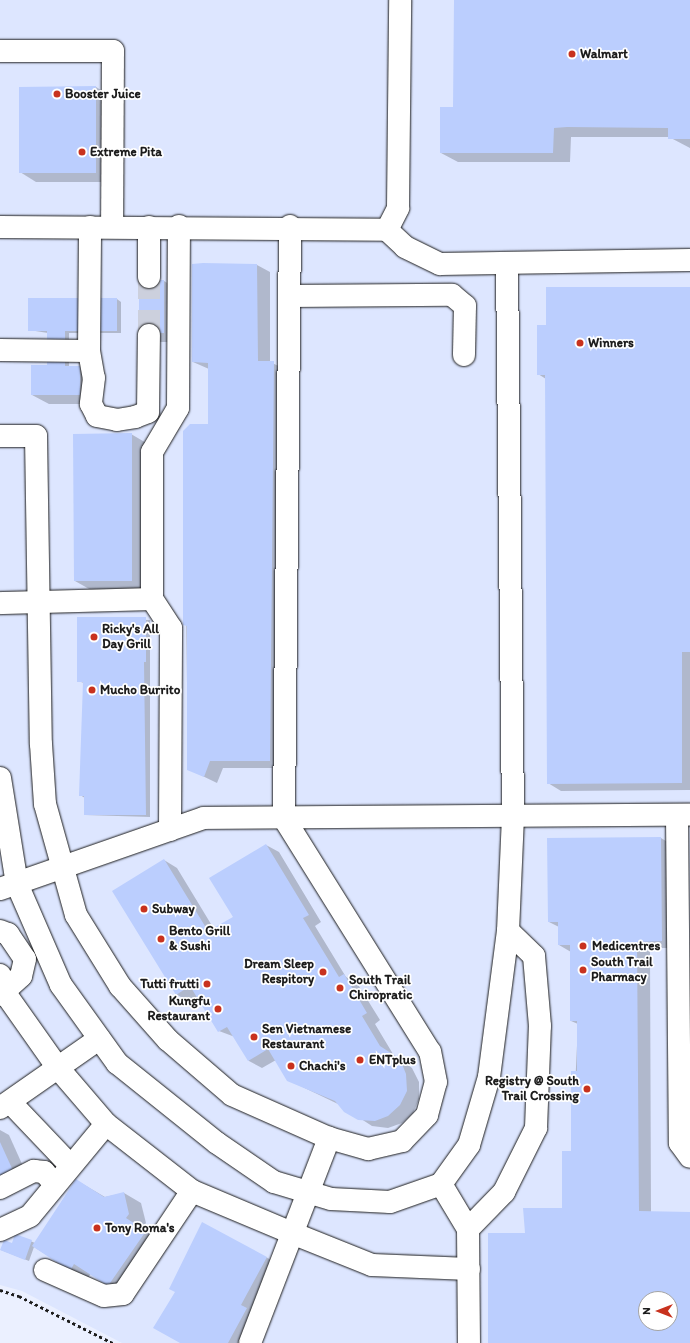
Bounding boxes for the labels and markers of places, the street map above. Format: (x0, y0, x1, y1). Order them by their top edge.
place label: Walmart (580, 46, 628, 62)
marker: Walmart (567, 49, 577, 59)
place label: Booster Juice (65, 86, 141, 102)
marker: Booster Juice (52, 89, 62, 99)
place label: Extreme Pita (90, 144, 162, 160)
marker: Extreme Pita (77, 147, 87, 157)
place label: Winners (588, 335, 634, 351)
marker: Winners (575, 338, 585, 348)
place label: Ricky's All Day Grill (102, 622, 159, 653)
marker: Ricky's All Day Grill (89, 632, 99, 642)
place label: Mucho Burrito (100, 682, 180, 698)
marker: Mucho Burrito (87, 685, 97, 695)
place label: Subway (152, 901, 195, 917)
marker: Subway (139, 904, 149, 914)
place label: Bento Grill & Sushi (169, 924, 230, 955)
marker: Bento Grill & Sushi (156, 934, 166, 944)
place label: Medicentres (592, 938, 660, 954)
marker: Medicentres (577, 940, 589, 952)
place label: South Trail Pharmacy (591, 955, 652, 986)
place label: Dream Sleep Respitory (244, 957, 314, 988)
marker: South Trail Pharmacy (578, 965, 588, 975)
marker: Dream Sleep Respitory (317, 966, 329, 978)
place label: South Trail Chiropratic (349, 973, 412, 1004)
place label: Tutti frutti (140, 976, 199, 992)
marker: Tutti frutti (202, 979, 212, 989)
marker: South Trail Chiropratic (334, 982, 346, 994)
place label: Kungfu Restaurant (148, 994, 210, 1025)
marker: Kungfu Restaurant (213, 1004, 223, 1014)
place label: Sen Vietnamese Restaurant (262, 1022, 351, 1053)
marker: Sen Vietnamese Restaurant (249, 1032, 259, 1042)
place label: ENTplus (369, 1052, 416, 1068)
marker: ENTplus (354, 1054, 366, 1066)
place label: Chachi's (299, 1058, 346, 1074)
marker: Chachi's (286, 1061, 296, 1071)
place label: Registry @ South Trail Crossing (485, 1074, 579, 1105)
marker: Registry @ South Trail Crossing (582, 1084, 592, 1094)
place label: Tony Roma's (105, 1220, 174, 1236)
marker: Tony Roma's (92, 1223, 102, 1233)

